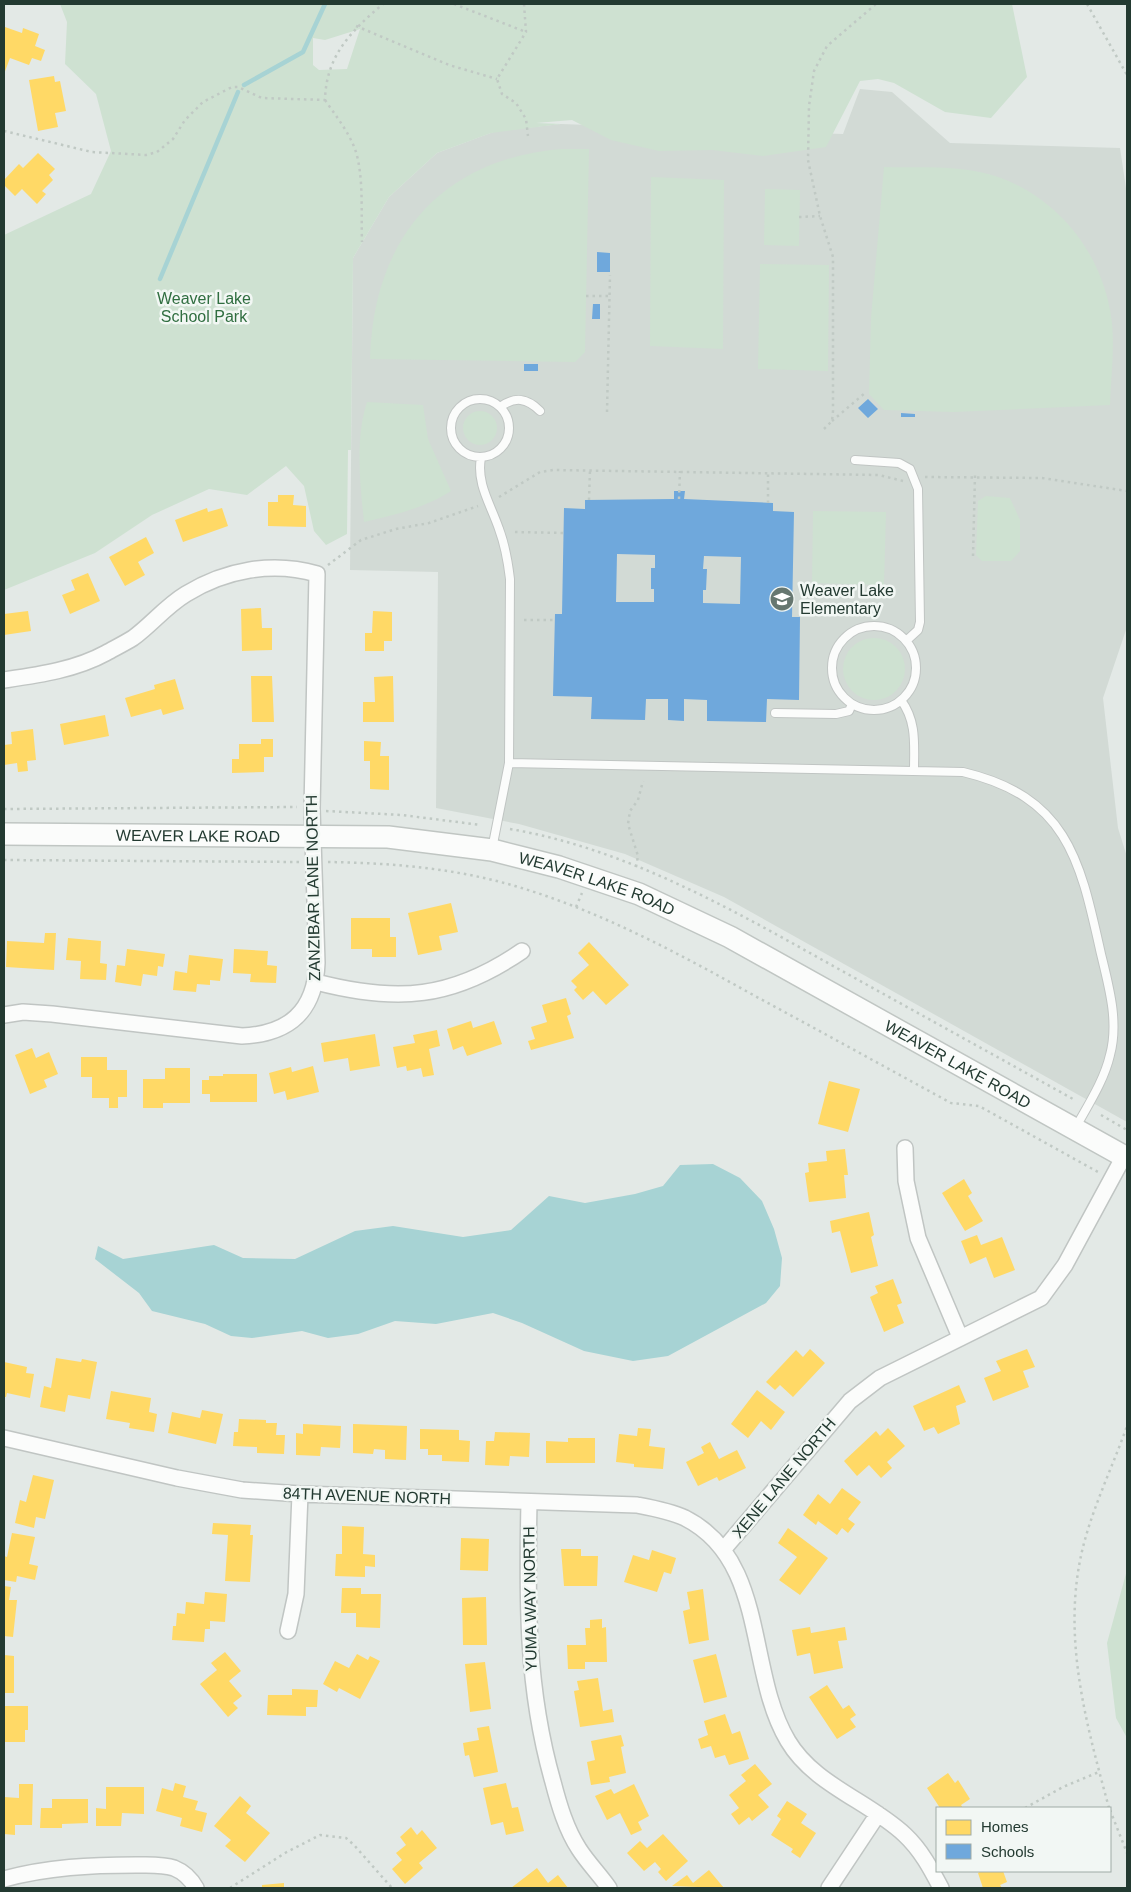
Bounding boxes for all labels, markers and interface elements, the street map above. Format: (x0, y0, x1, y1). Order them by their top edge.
park label: Weaver Lake School Park (157, 290, 251, 325)
place label: Weaver Lake Elementary (800, 582, 894, 617)
school or university icon: Weaver Lake Elementary (769, 586, 795, 612)
street label: ZANZIBAR LANE NORTH (303, 795, 323, 981)
street label: WEAVER LAKE ROAD (116, 826, 280, 845)
street label: WEAVER LAKE ROAD (517, 849, 678, 918)
street label: WEAVER LAKE ROAD (882, 1017, 1034, 1111)
street label: XENE LANE NORTH (729, 1415, 839, 1541)
street label: 84TH AVENUE NORTH (283, 1485, 451, 1507)
street label: YUMA WAY NORTH (520, 1526, 540, 1672)
legend (936, 1807, 1111, 1872)
text: Homes (981, 1818, 1029, 1835)
text: Schools (981, 1843, 1034, 1860)

